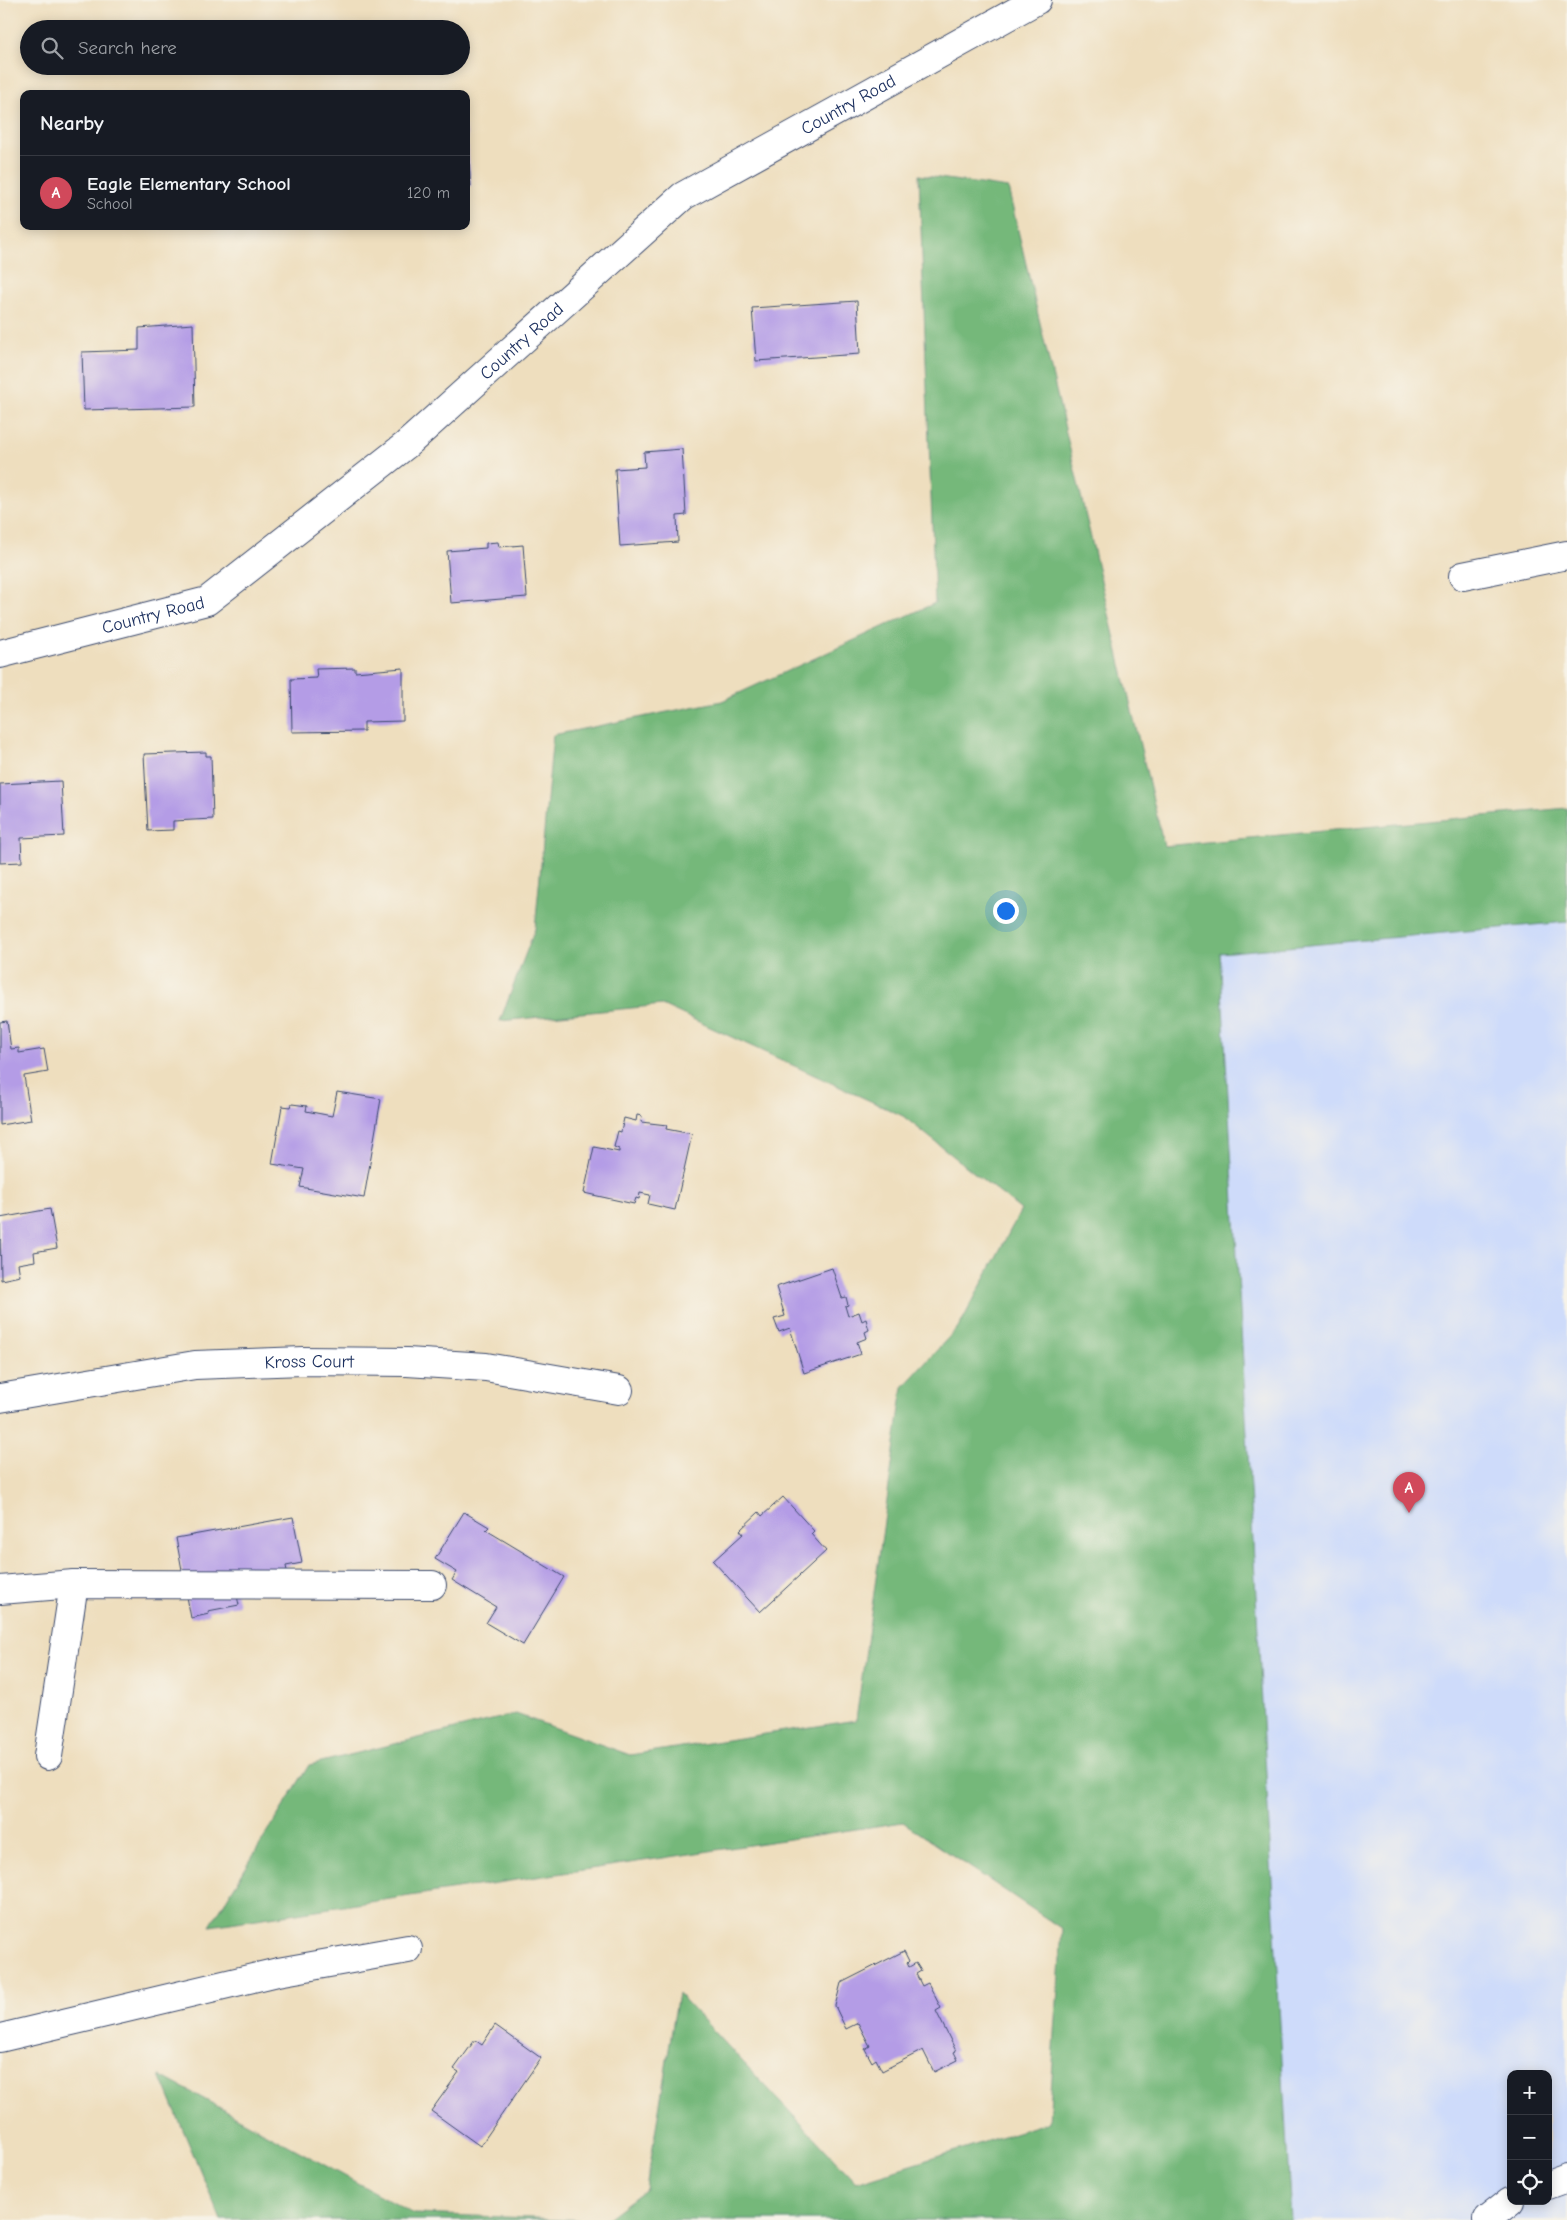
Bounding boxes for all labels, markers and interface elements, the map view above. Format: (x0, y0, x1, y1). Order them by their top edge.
search box (20, 20, 470, 75)
icon: search (38, 34, 66, 62)
text: Search here (78, 37, 177, 59)
street label: Country Road (797, 70, 899, 139)
text: Nearby (40, 111, 104, 135)
text: Eagle Elementary School (87, 173, 291, 195)
text: A (52, 184, 60, 202)
text: 120 m (407, 184, 450, 202)
text: School (87, 195, 133, 213)
street label: Country Road (476, 298, 568, 384)
street label: Country Road (100, 592, 207, 638)
your location (993, 898, 1019, 924)
street label: Kross Court (264, 1350, 355, 1373)
pin: A (1393, 1472, 1425, 1513)
map controls (1507, 2070, 1552, 2205)
button: + (1507, 2070, 1552, 2115)
button: − (1507, 2115, 1552, 2160)
button: locate (1507, 2160, 1552, 2205)

